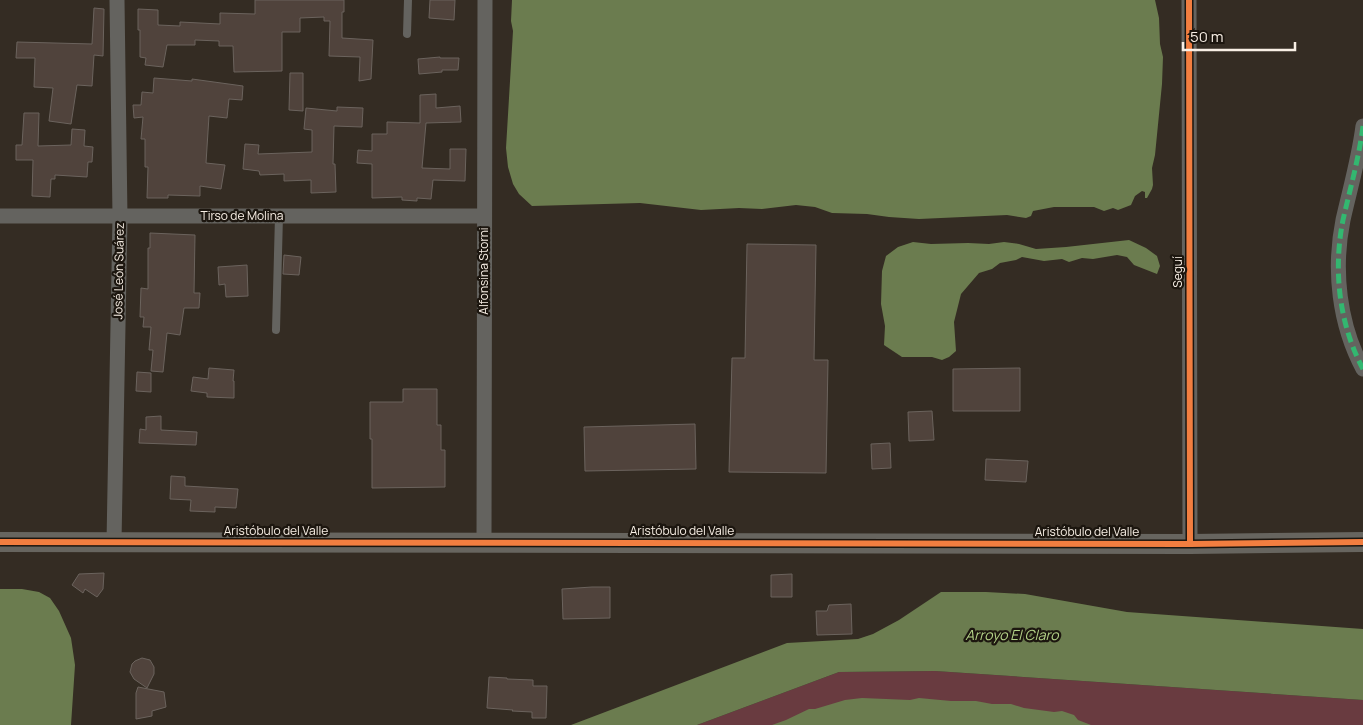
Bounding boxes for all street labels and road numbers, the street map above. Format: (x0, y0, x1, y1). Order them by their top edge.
street label: Tirso de Molina (201, 207, 283, 224)
street label: José León Suárez (109, 222, 128, 320)
street label: Alfonsina Storni (475, 227, 492, 315)
street label: Seguí (1169, 256, 1186, 288)
street label: Aristóbulo del Valle (224, 522, 328, 539)
street label: Aristóbulo del Valle (630, 522, 734, 539)
street label: Aristóbulo del Valle (1035, 523, 1139, 540)

